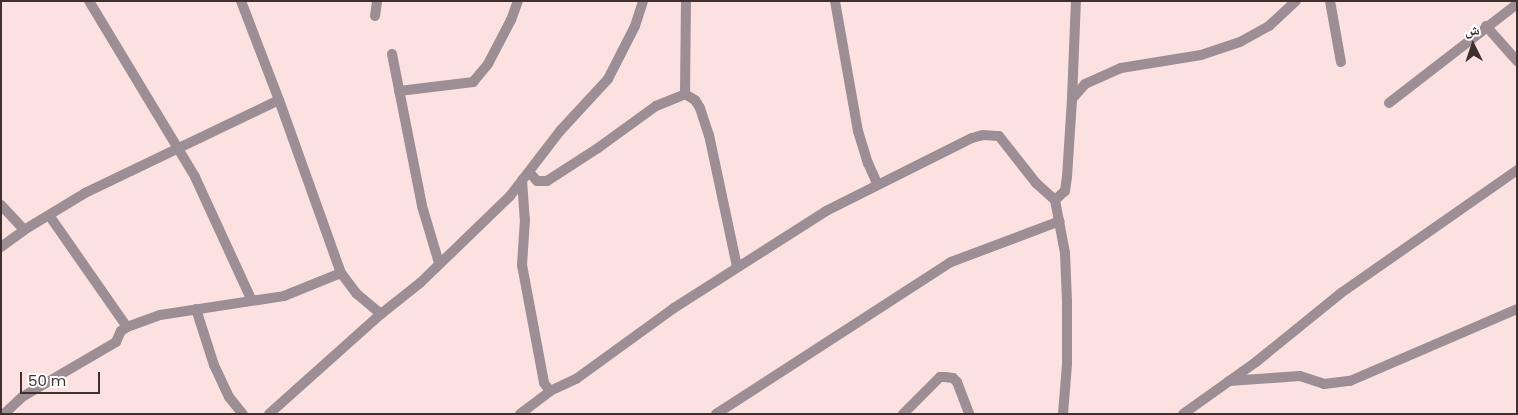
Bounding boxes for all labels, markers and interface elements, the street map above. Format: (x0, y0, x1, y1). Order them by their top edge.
north arrow (1448, 20, 1498, 70)
text: ش (1464, 20, 1480, 41)
scale bar (22, 362, 102, 394)
text: 50 m (28, 370, 66, 391)

